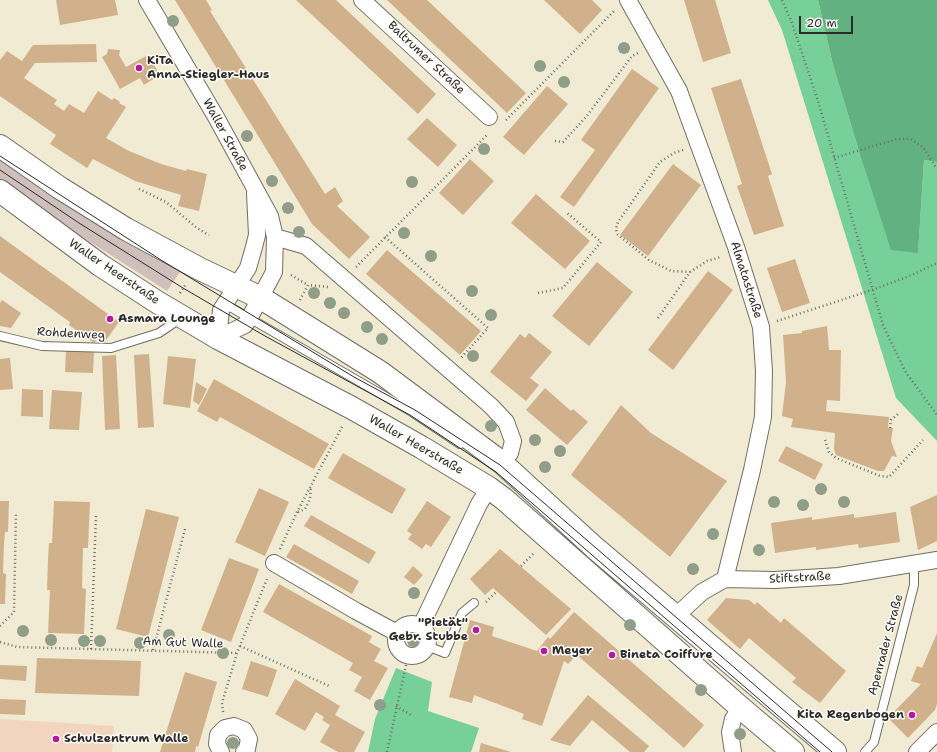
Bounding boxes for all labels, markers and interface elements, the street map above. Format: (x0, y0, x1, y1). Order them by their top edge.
scale bar (801, 8, 855, 34)
text: 20 m (806, 15, 837, 31)
street label: Baltrumer Straße (384, 18, 468, 98)
place label: KiTa Anna-Stiegler-Haus (147, 54, 269, 82)
marker: KiTa Anna-Stiegler-Haus (134, 63, 144, 73)
street label: Waller Straße (199, 96, 251, 174)
street label: Waller Heerstraße (66, 236, 162, 308)
street label: Almatastraße (727, 240, 765, 320)
place label: Asmara Lounge (118, 312, 215, 326)
marker: Asmara Lounge (105, 314, 115, 324)
street label: Rohdenweg (37, 325, 105, 343)
street label: Waller Heerstraße (366, 412, 466, 478)
street label: Stiftstraße (769, 569, 831, 587)
street label: Apenrader Straße (866, 593, 906, 697)
place label: "Pietät" Gebr. Stubbe (389, 616, 468, 644)
marker: "Pietät" Gebr. Stubbe (471, 625, 481, 635)
street label: Am Gut Walle (142, 634, 224, 652)
place label: Meyer (552, 644, 592, 658)
marker: Meyer (539, 646, 549, 656)
place label: Bineta Coiffure (620, 648, 713, 662)
marker: Bineta Coiffure (607, 650, 617, 660)
place label: Kita Regenbogen (797, 708, 904, 722)
marker: Kita Regenbogen (907, 710, 917, 720)
place label: Schulzentrum Walle (64, 732, 188, 746)
marker: Schulzentrum Walle (51, 734, 61, 744)

